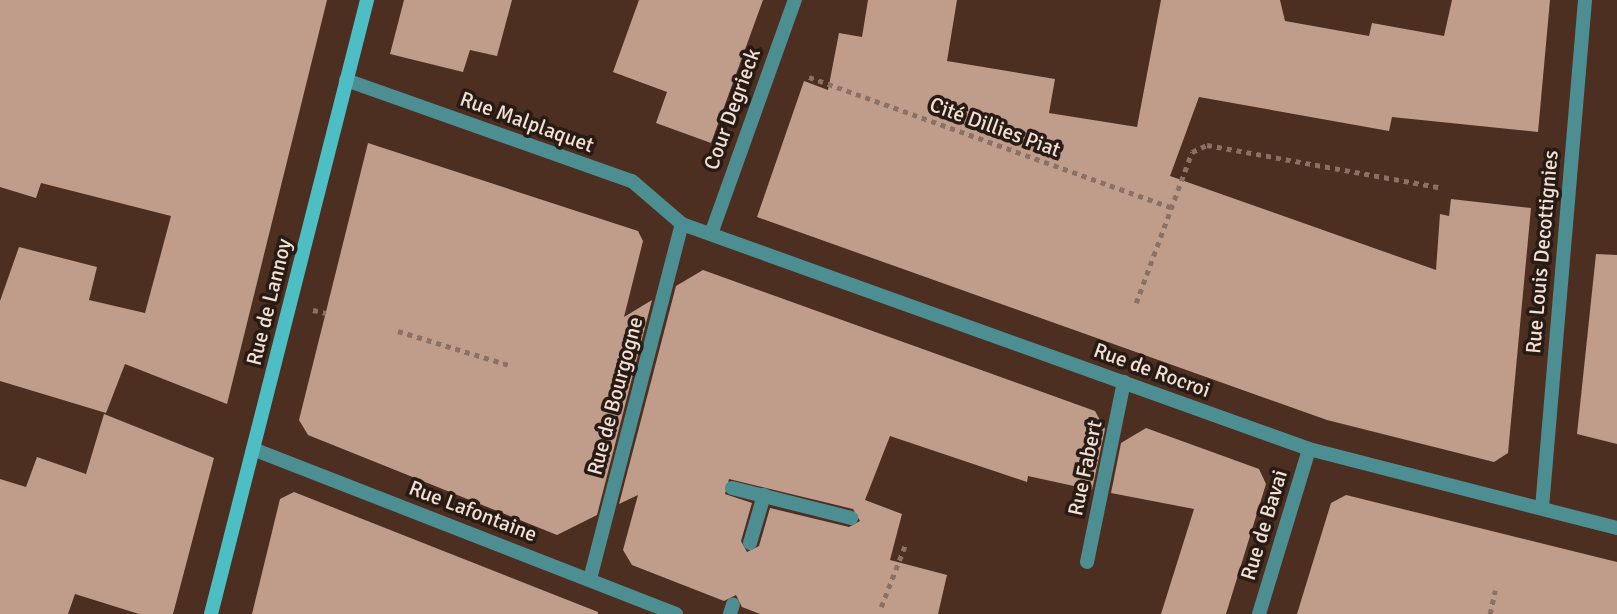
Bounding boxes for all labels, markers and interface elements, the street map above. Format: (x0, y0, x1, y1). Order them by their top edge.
street label: Cour Degrieck (698, 45, 766, 173)
street label: Rue Malplaquet (457, 86, 597, 158)
street label: Cité Dillies Piat (926, 92, 1064, 162)
street label: Rue Louis Decottignies (1521, 149, 1563, 355)
street label: Rue de Lannoy (241, 236, 297, 368)
street label: Rue de Bourgogne (582, 314, 648, 478)
street label: Rue de Rocroi (1090, 337, 1214, 403)
street label: Rue Fabert (1063, 418, 1107, 518)
street label: Rue de Bavai (1235, 467, 1293, 583)
street label: Rue Lafontaine (405, 475, 541, 547)

